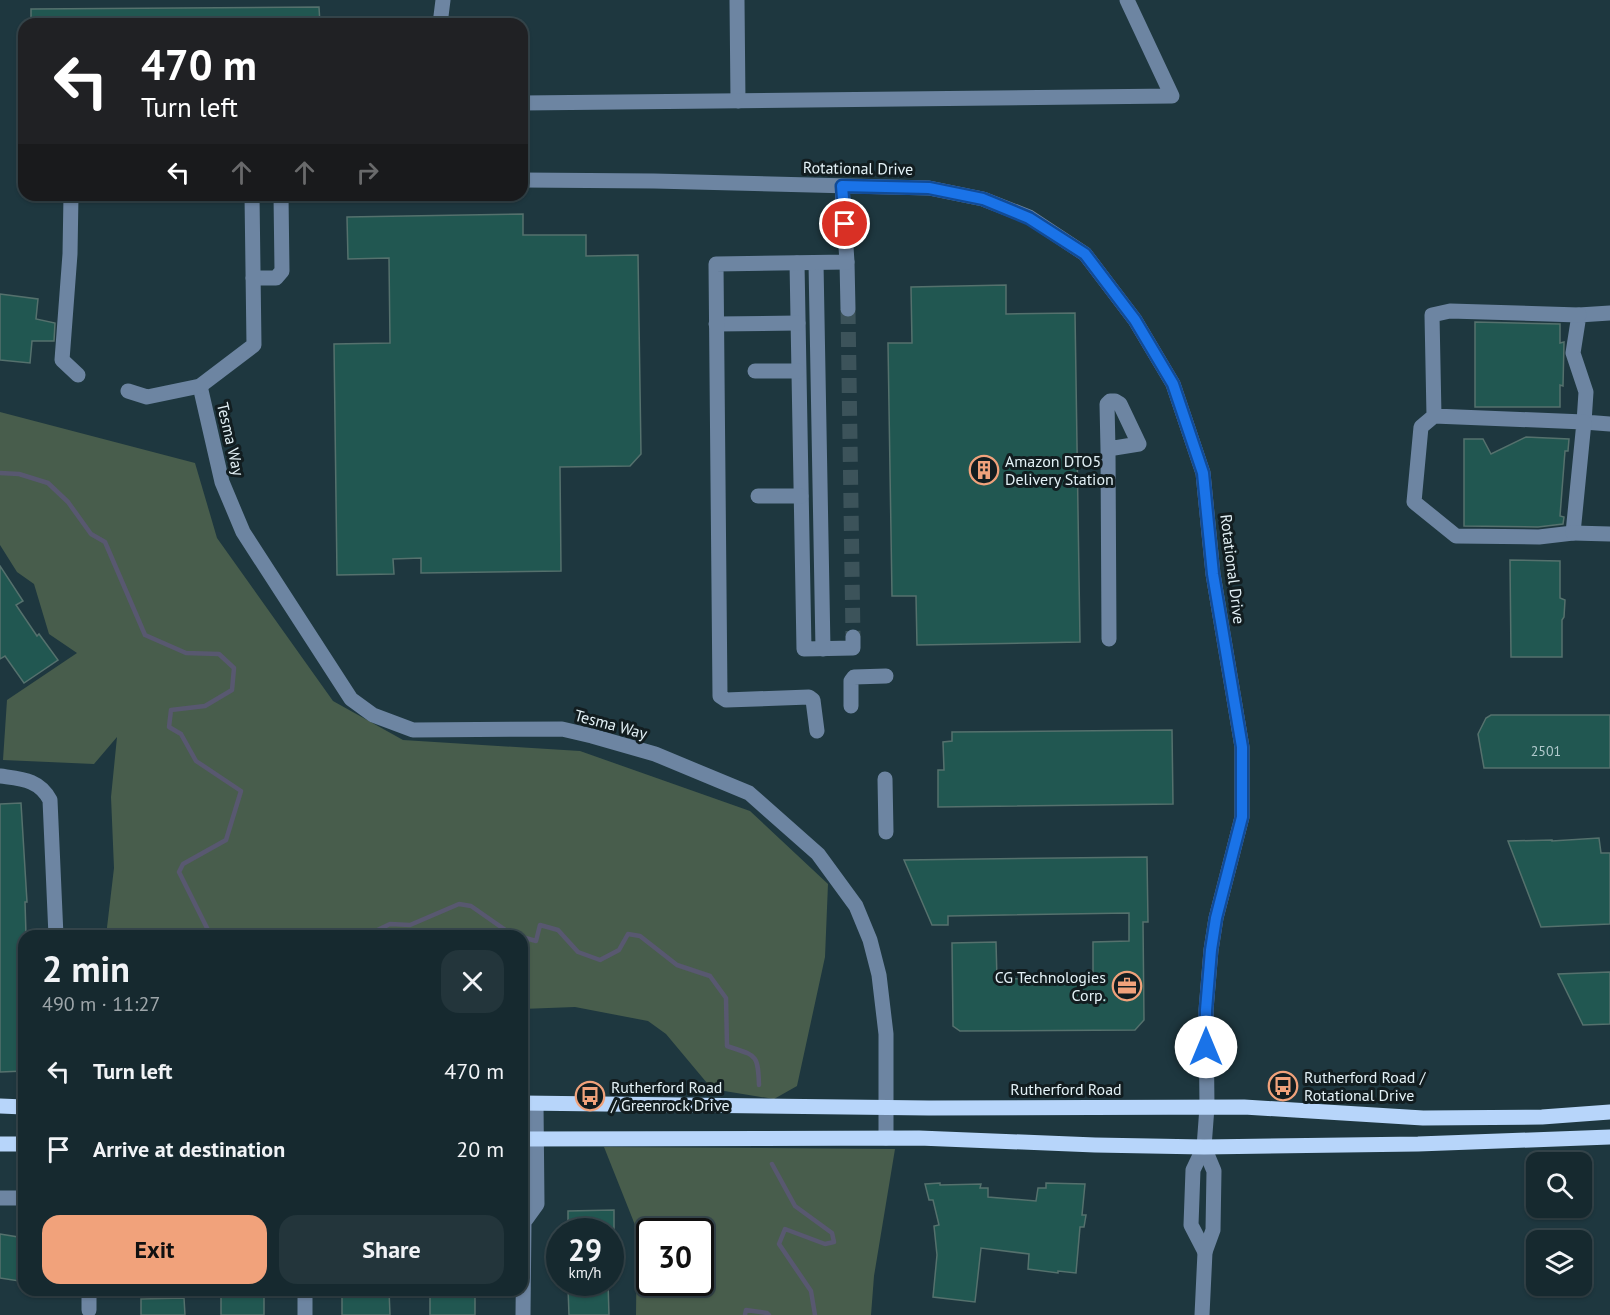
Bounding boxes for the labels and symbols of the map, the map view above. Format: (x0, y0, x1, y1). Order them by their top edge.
street label: Rotational Drive (803, 157, 913, 179)
pin (819, 198, 870, 249)
street label: Tesma Way (213, 400, 249, 478)
place label: Amazon DTO5 Delivery Station (1005, 451, 1114, 489)
building icon: Amazon DTO5 Delivery Station (968, 454, 1000, 486)
street label: Rotational Drive (1216, 513, 1250, 625)
street label: Tesma Way (572, 705, 650, 743)
house number: 2501 (1531, 742, 1561, 760)
place label: CG Technologies Corp. (995, 967, 1106, 1005)
office icon: CG Technologies Corp. (1111, 970, 1143, 1002)
position arrow (1174, 1015, 1238, 1079)
place label: Rutherford Road / Rotational Drive (1304, 1067, 1427, 1105)
bus stop icon: Rutherford Road / Rotational Drive (1267, 1070, 1299, 1102)
place label: Rutherford Road / Greenrock Drive (610, 1077, 730, 1115)
street label: Rutherford Road (1010, 1079, 1122, 1099)
bus stop icon: Rutherford Road / Greenrock Drive (574, 1080, 606, 1112)
speed limit sign: 30 (636, 1218, 714, 1296)

